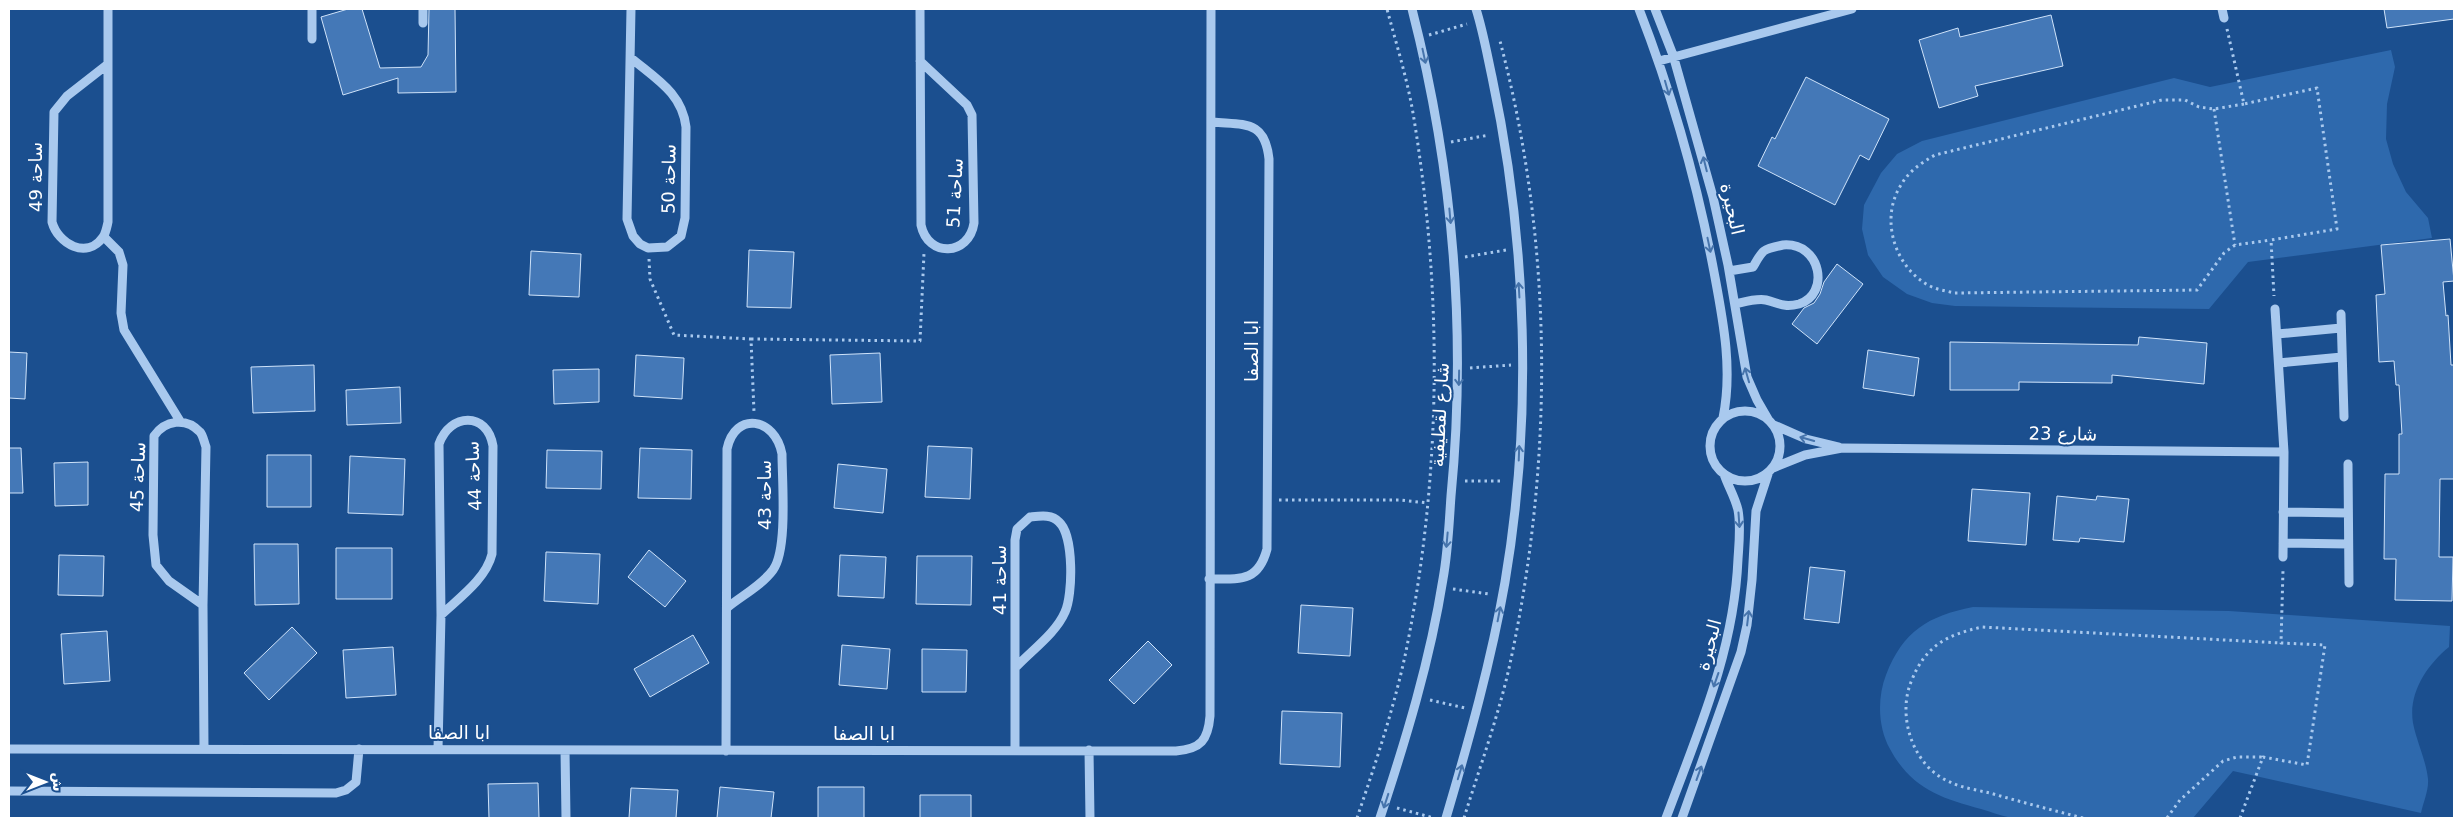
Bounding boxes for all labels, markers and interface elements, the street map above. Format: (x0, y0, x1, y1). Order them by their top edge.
one-way arrow (1419, 48, 1429, 64)
one-way arrow (1663, 79, 1673, 95)
street label: ساحة 49 (25, 142, 46, 212)
street label: ساحة 50 (657, 144, 680, 214)
street label: ساحة 51 (942, 157, 967, 228)
one-way arrow (1700, 157, 1709, 173)
street label: البحيرة (1715, 181, 1749, 237)
one-way arrow (1446, 208, 1455, 224)
one-way arrow (1704, 236, 1714, 252)
one-way arrow (1515, 283, 1524, 299)
street label: ابا الصفا (1241, 320, 1262, 382)
street label: شارع لقطيفية (1426, 362, 1454, 468)
one-way arrow (1741, 367, 1751, 383)
one-way arrow (1454, 370, 1464, 386)
street label: شارع 23 (2028, 422, 2098, 446)
one-way arrow (1799, 433, 1815, 443)
street label: ساحة 44 (461, 441, 486, 512)
street label: ساحة 45 (126, 442, 149, 512)
one-way arrow (1514, 445, 1523, 461)
street label: ساحة 43 (754, 460, 775, 530)
one-way arrow (1734, 512, 1743, 528)
one-way arrow (1442, 532, 1452, 548)
street label: ساحة 41 (989, 545, 1010, 615)
one-way arrow (1495, 606, 1504, 622)
one-way arrow (1743, 610, 1753, 626)
street label: البحيرة (1692, 617, 1726, 673)
one-way arrow (1711, 672, 1721, 688)
street label: ابا الصفا (428, 722, 490, 743)
street label: ابا الصفا (833, 723, 895, 744)
north arrow (20, 757, 70, 807)
one-way arrow (1456, 764, 1466, 780)
one-way arrow (1695, 765, 1704, 781)
text: ش (50, 772, 66, 792)
one-way arrow (1380, 793, 1390, 809)

